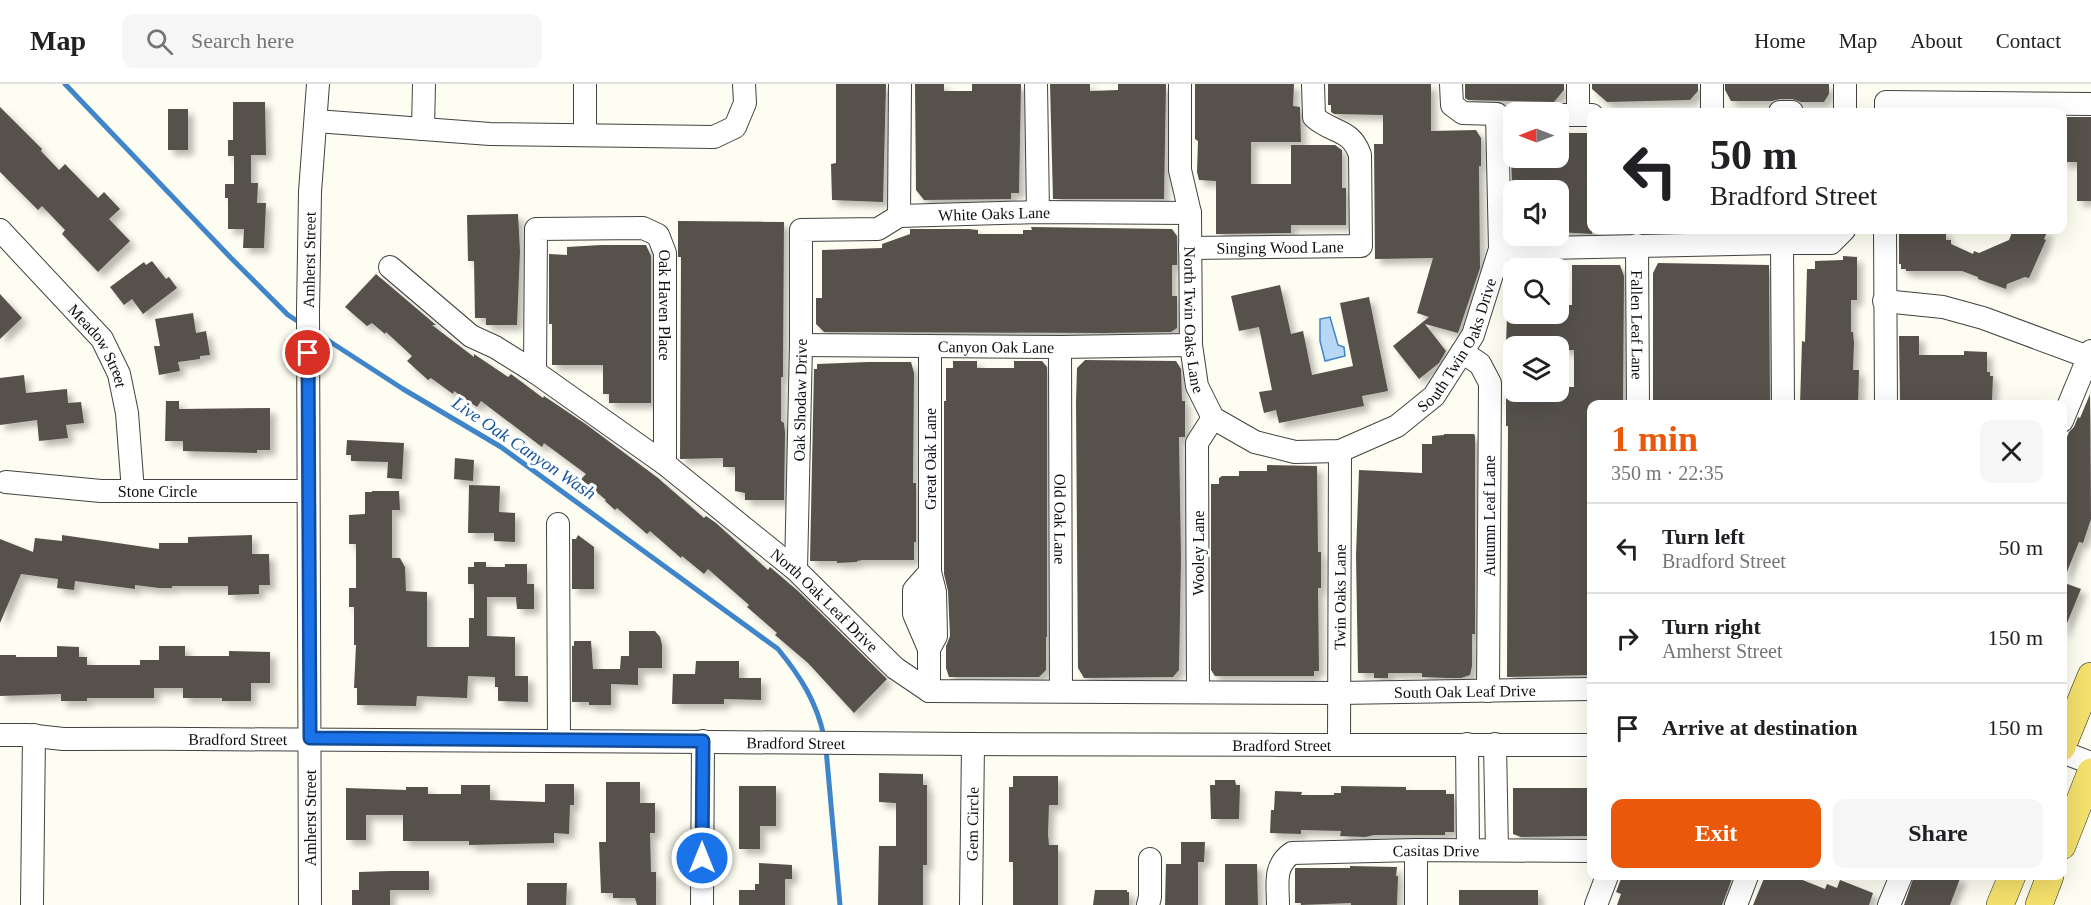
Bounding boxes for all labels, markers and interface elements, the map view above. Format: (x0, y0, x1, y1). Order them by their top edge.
search box (122, 14, 542, 68)
text: Map (30, 25, 86, 56)
icon: search (143, 25, 176, 58)
text: Search here (191, 28, 294, 53)
text: Home (1754, 29, 1806, 53)
text: Map (1839, 29, 1877, 53)
text: About (1910, 29, 1963, 53)
text: Contact (1996, 29, 2061, 53)
north arrow (1503, 102, 1569, 168)
map controls (1503, 102, 1569, 402)
icon: left (1611, 132, 1689, 210)
text: 50 m (1710, 132, 1798, 178)
button: sound (1503, 180, 1569, 246)
text: Bradford Street (1710, 181, 1877, 211)
street label: White Oaks Lane (938, 204, 1050, 224)
street label: Amherst Street (300, 211, 319, 308)
street label: Singing Wood Lane (1216, 238, 1344, 257)
street label: North Twin Oaks Lane (1181, 246, 1207, 396)
street label: Oak Haven Place (656, 250, 673, 361)
button: search (1503, 258, 1569, 324)
street label: Fallen Leaf Lane (1628, 270, 1646, 380)
street label: South Twin Oaks Drive (1414, 276, 1499, 415)
street label: Meadow Street (65, 301, 130, 390)
pin (282, 327, 333, 378)
icon: arrive (291, 336, 324, 369)
button: layers (1503, 336, 1569, 402)
street label: Canyon Oak Lane (938, 338, 1054, 356)
street label: Oak Shodaw Drive (790, 339, 810, 462)
water label: Live Oak Canyon Wash (448, 392, 600, 503)
street label: Great Oak Lane (922, 408, 939, 510)
text: 1 min (1611, 419, 1698, 459)
button: close (1980, 420, 2043, 483)
street label: Autumn Leaf Lane (1481, 455, 1498, 577)
text: 350 m · 22:35 (1611, 462, 1724, 484)
street label: Old Oak Lane (1051, 474, 1069, 564)
street label: Stone Circle (118, 483, 197, 500)
street label: Wooley Lane (1190, 510, 1208, 596)
text: Turn left (1662, 524, 1745, 549)
icon: left (1611, 532, 1644, 565)
text: 50 m (1998, 535, 2043, 560)
street label: Twin Oaks Lane (1331, 544, 1349, 650)
street label: North Oak Leaf Drive (767, 545, 881, 655)
text: Bradford Street (1662, 550, 1786, 572)
text: Turn right (1662, 614, 1761, 639)
icon: right (1611, 622, 1644, 655)
text: 150 m (1987, 625, 2043, 650)
text: Amherst Street (1662, 640, 1783, 662)
street label: South Oak Leaf Drive (1394, 682, 1536, 701)
icon: arrive (1611, 712, 1644, 745)
text: Arrive at destination (1662, 715, 1858, 740)
text: 150 m (1987, 715, 2043, 740)
street label: Bradford Street (188, 731, 288, 748)
street label: Bradford Street (746, 734, 846, 752)
street label: Bradford Street (1232, 737, 1332, 754)
street label: Amherst Street (302, 769, 319, 866)
street label: Gem Circle (964, 787, 981, 861)
button: Exit (1611, 799, 1821, 868)
button: Share (1833, 799, 2043, 868)
position arrow (670, 826, 734, 890)
street label: Casitas Drive (1393, 842, 1479, 860)

